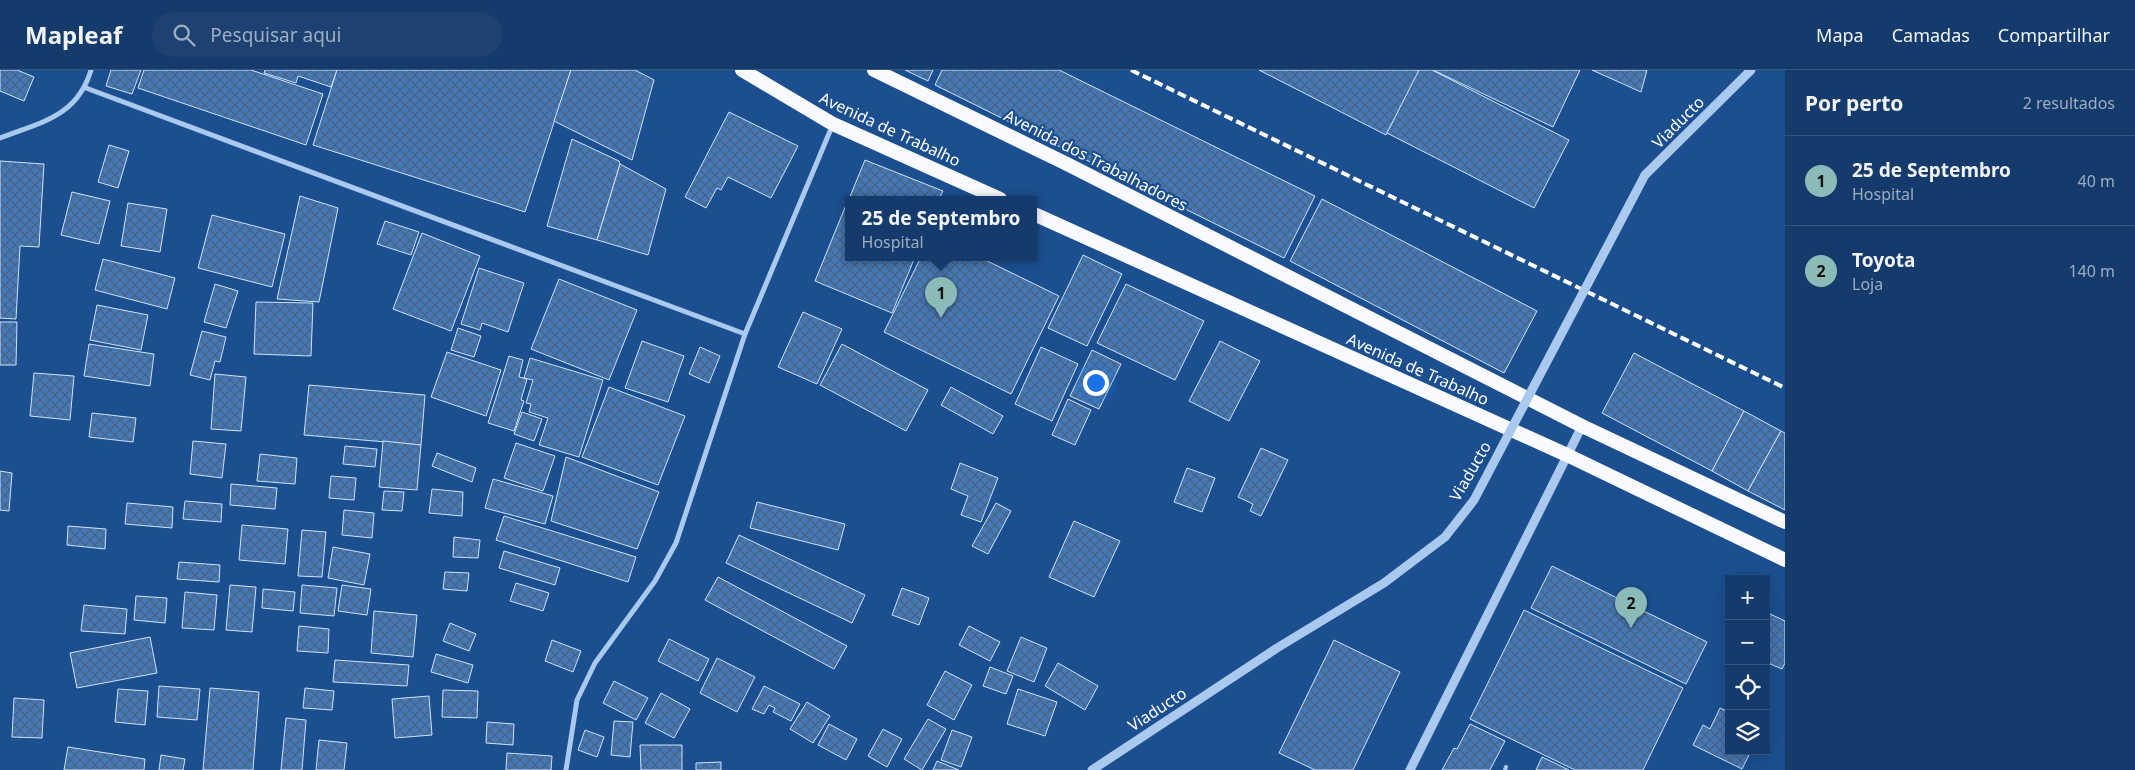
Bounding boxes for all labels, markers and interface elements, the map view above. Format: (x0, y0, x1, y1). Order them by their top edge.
search box (152, 12, 502, 57)
text: Mapleaf (25, 18, 122, 51)
icon: search (170, 21, 198, 49)
text: Pesquisar aqui (210, 22, 342, 48)
text: Mapa (1816, 23, 1864, 47)
text: Camadas (1892, 23, 1970, 47)
text: Compartilhar (1998, 23, 2110, 47)
street label: Avenida de Trabalho (816, 87, 964, 171)
text: Por perto (1805, 89, 1903, 117)
street label: Viaducto (1647, 91, 1709, 153)
text: 2 resultados (2023, 92, 2115, 114)
street label: Avenida dos Trabalhadores (1000, 104, 1192, 216)
text: 25 de Septembro (1852, 157, 2011, 183)
text: 1 (1816, 170, 1826, 192)
text: 40 m (2078, 170, 2115, 192)
text: Hospital (1852, 183, 1914, 205)
popup (845, 196, 1037, 261)
text: 25 de Septembro (862, 205, 1020, 231)
text: Hospital (862, 231, 924, 253)
text: Toyota (1852, 247, 1915, 273)
text: 2 (1816, 260, 1826, 282)
text: 140 m (2068, 260, 2115, 282)
text: Loja (1852, 273, 1883, 295)
pin: 1 (925, 277, 957, 318)
street label: Avenida de Trabalho (1344, 328, 1492, 410)
your location (1083, 370, 1109, 396)
street label: Viaducto (1444, 437, 1496, 505)
map controls (1725, 575, 1770, 755)
button: + (1725, 575, 1770, 620)
pin: 2 (1615, 587, 1647, 628)
button: − (1725, 620, 1770, 665)
button: locate (1725, 665, 1770, 710)
street label: Viaducto (1124, 682, 1190, 736)
button: layers (1725, 710, 1770, 755)

